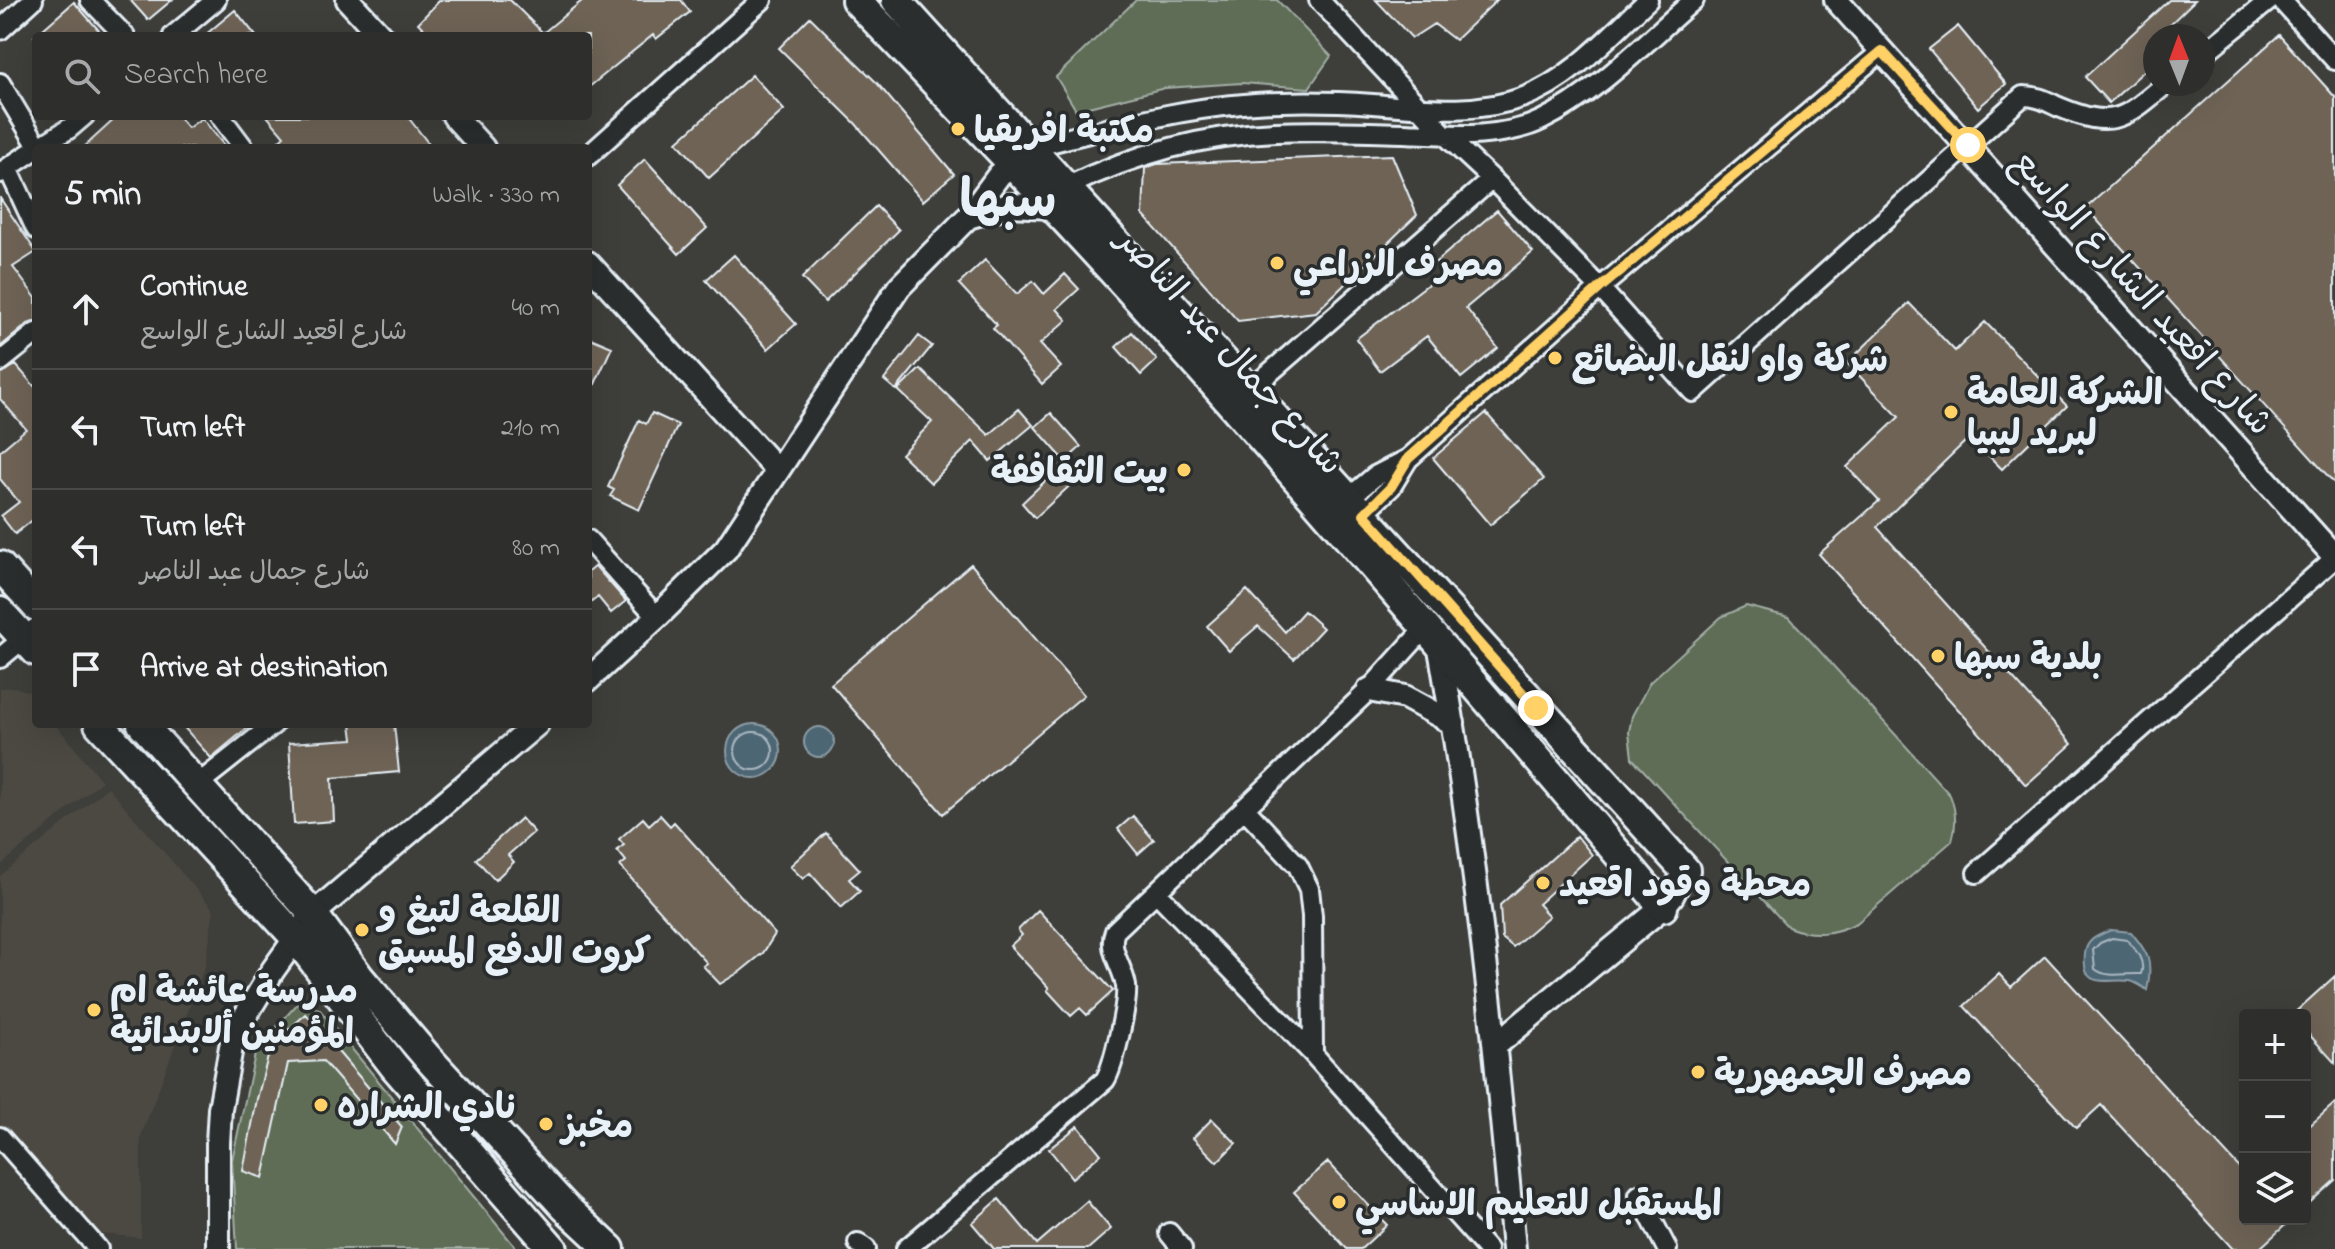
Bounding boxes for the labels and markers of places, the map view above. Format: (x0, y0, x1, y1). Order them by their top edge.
place label: مكتبة افريقيا (974, 107, 1154, 160)
marker: مكتبة افريقيا (949, 120, 967, 138)
place label: مصرف الزراعي (1293, 241, 1503, 296)
marker: مصرف الزراعي (1268, 254, 1286, 272)
place label: شركة واو لنقل البضائع (1571, 336, 1888, 389)
marker: شركة واو لنقل البضائع (1546, 349, 1564, 367)
place label: الشركة العامة لبريد ليبيا (1967, 369, 2163, 463)
marker: الشركة العامة لبريد ليبيا (1942, 403, 1960, 421)
place label: بيت الثقاففة (991, 448, 1168, 501)
marker: بيت الثقاففة (1175, 461, 1193, 479)
place label: بلدية سبها (1954, 634, 2102, 687)
marker: بلدية سبها (1929, 647, 1947, 665)
place label: محطة وقود اقعيد (1559, 861, 1811, 914)
marker: محطة وقود اقعيد (1534, 874, 1552, 892)
place label: القلعة لتبغ و كروت الدفع المسبق (375, 887, 651, 981)
marker: القلعة لتبغ و كروت الدفع المسبق (353, 921, 371, 939)
place label: مدرسة عائشة ام المؤمنين ألابتدائية (110, 967, 358, 1061)
marker: مدرسة عائشة ام المؤمنين ألابتدائية (85, 1001, 103, 1019)
place label: مصرف الجمهورية (1714, 1050, 1972, 1103)
marker: مصرف الجمهورية (1689, 1063, 1707, 1081)
place label: نادي الشراره (337, 1083, 516, 1136)
marker: نادي الشراره (312, 1096, 330, 1114)
place label: مخبز (559, 1102, 633, 1155)
marker: مخبز (537, 1115, 555, 1133)
place label: المستقبل للتعليم الاساسي (1355, 1180, 1721, 1235)
marker: المستقبل للتعليم الاساسي (1330, 1193, 1348, 1211)

